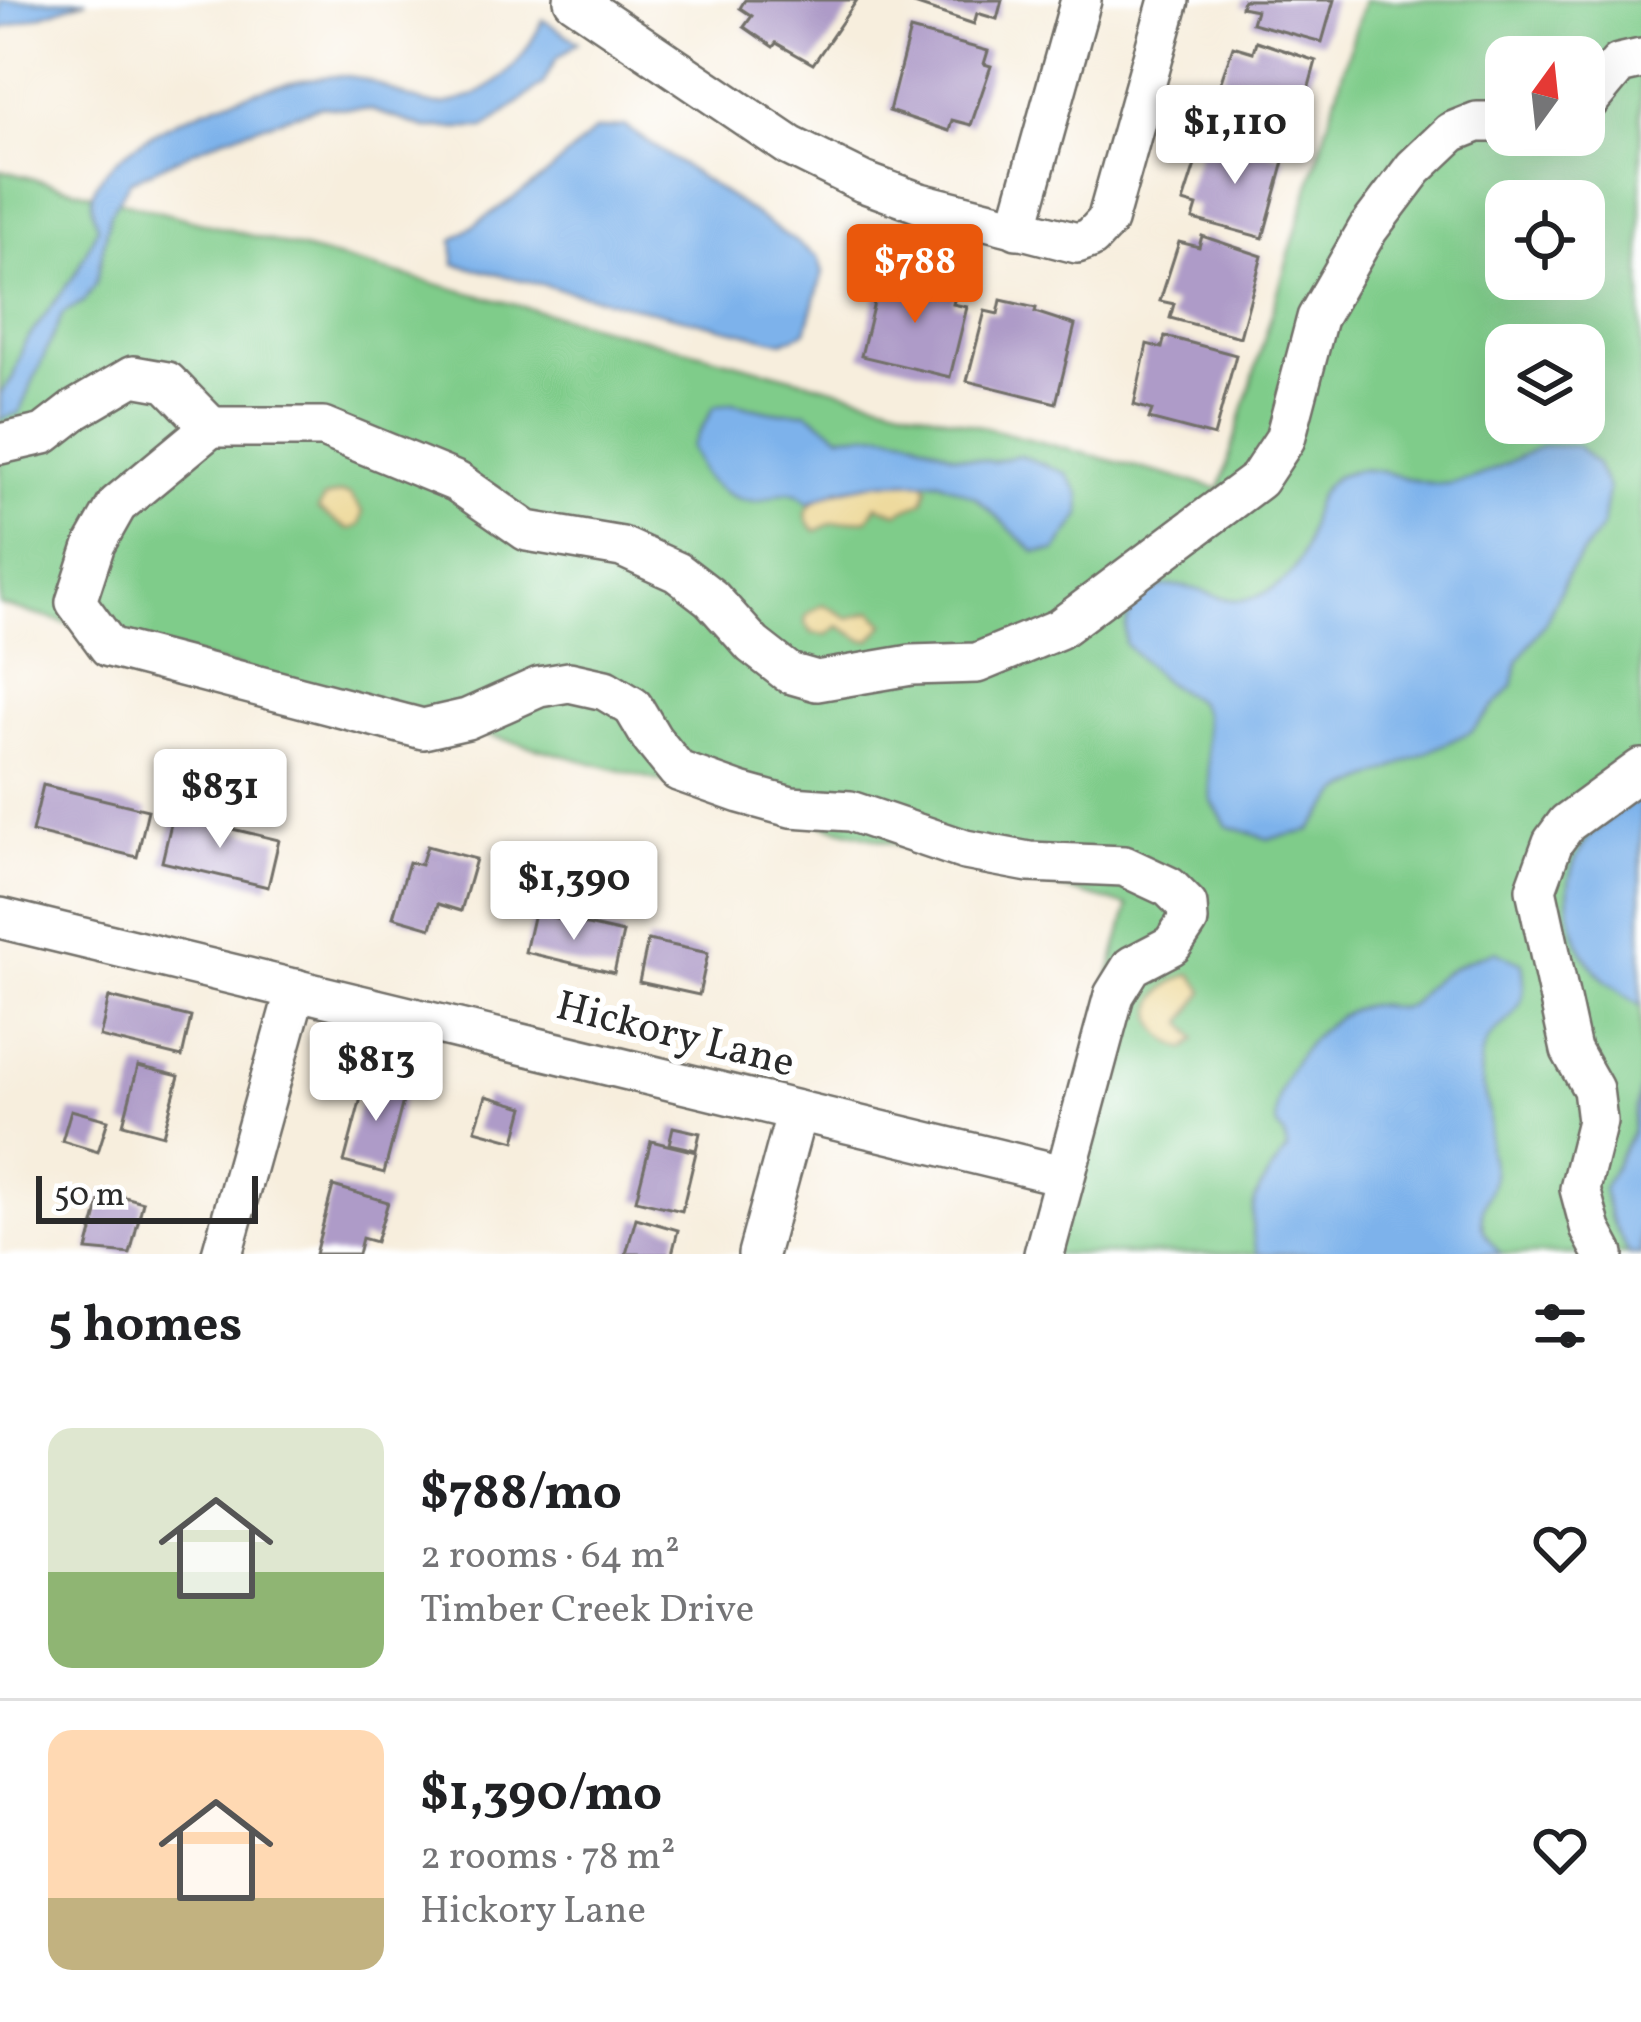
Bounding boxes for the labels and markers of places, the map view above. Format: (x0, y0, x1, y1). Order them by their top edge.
pin: $1,110 (1137, 85, 1333, 187)
pin: $788 (844, 224, 986, 326)
pin: $831 (149, 749, 291, 851)
pin: $1,390 (476, 841, 672, 943)
pin: $813 (305, 1022, 447, 1124)

